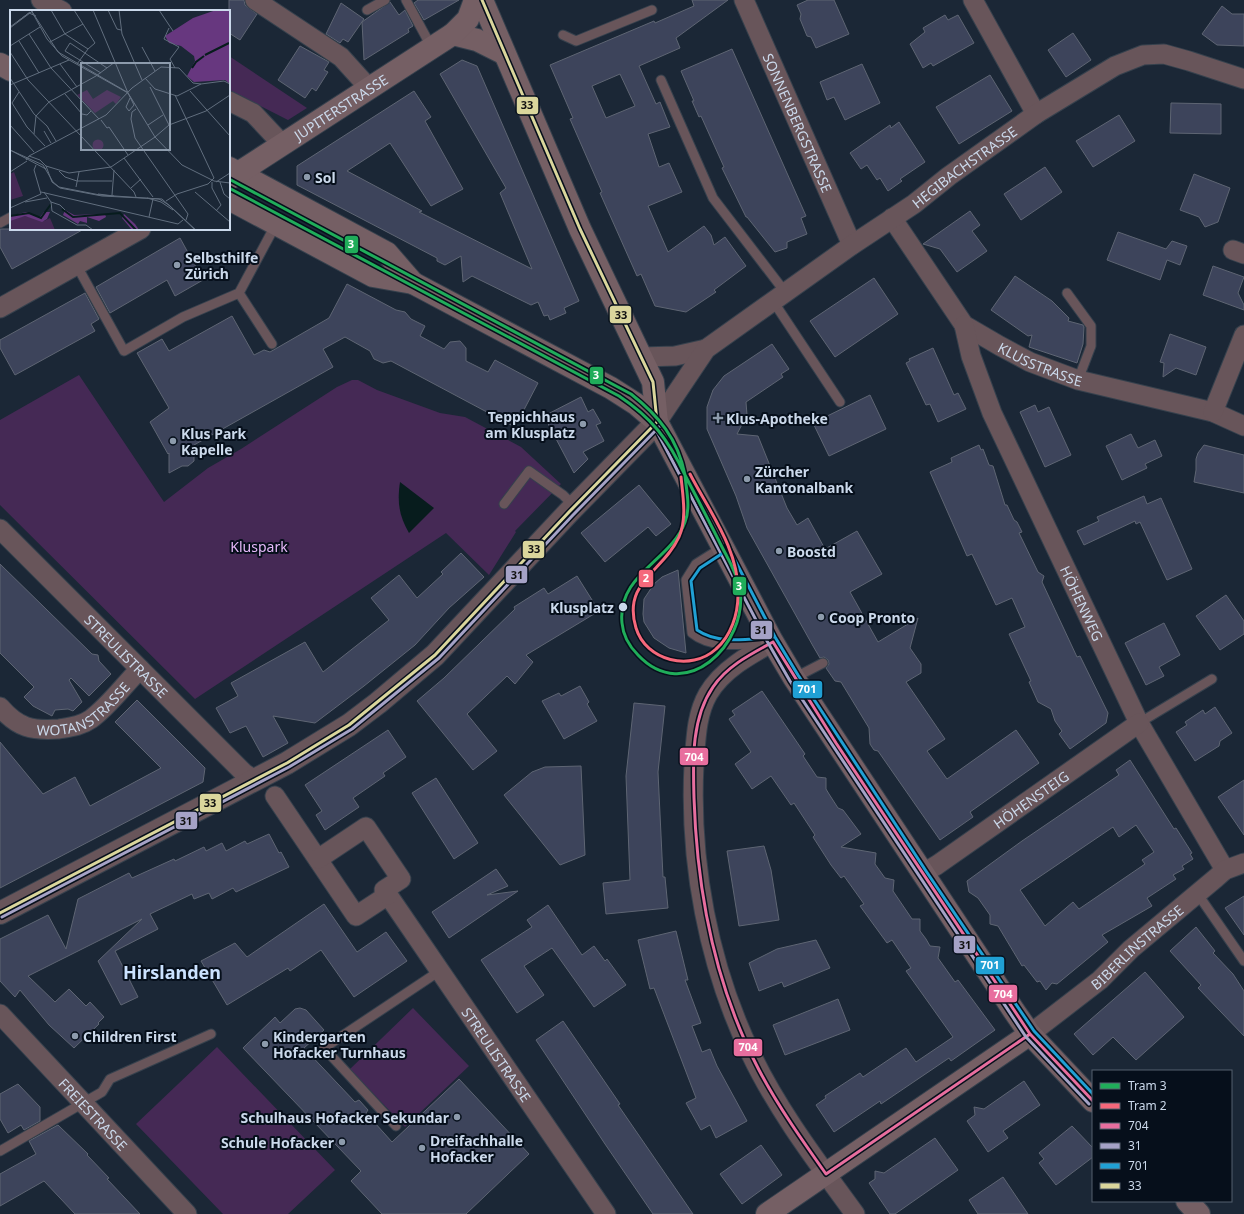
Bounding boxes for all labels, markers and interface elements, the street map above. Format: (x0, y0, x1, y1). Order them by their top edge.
inset map (10, 10, 230, 230)
street label: SONNENBERGSTRASSE (759, 50, 837, 195)
street label: JUPITERSTRASSE (289, 69, 391, 145)
line badge: 33 (516, 96, 539, 115)
text: 33 (521, 97, 533, 112)
street label: HEGIBACHSTRASSE (907, 121, 1020, 212)
place label: Sol (315, 168, 336, 187)
marker: Sol (302, 172, 312, 182)
line badge: 3 (344, 235, 359, 254)
text: 3 (348, 236, 354, 251)
place label: Selbsthilfe Zürich (185, 248, 258, 283)
marker: Selbsthilfe Zürich (172, 260, 182, 270)
line badge: 33 (609, 305, 632, 324)
text: 33 (615, 307, 627, 322)
street label: KLUSSTRASSE (995, 337, 1084, 390)
line badge: 3 (589, 366, 604, 385)
text: 3 (593, 367, 599, 382)
place label: Teppichhaus am Klusplatz (485, 407, 575, 442)
place label: Klus-Apotheke (726, 409, 828, 428)
marker: Klus-Apotheke (713, 413, 723, 423)
marker: Teppichhaus am Klusplatz (578, 419, 588, 429)
place label: Klus Park Kapelle (181, 424, 247, 459)
marker: Klus Park Kapelle (168, 436, 178, 446)
place label: Zürcher Kantonalbank (755, 462, 854, 497)
marker: Zürcher Kantonalbank (742, 474, 752, 484)
park label: Kluspark (230, 537, 288, 556)
line badge: 33 (522, 540, 545, 559)
text: 33 (528, 541, 540, 556)
place label: Boostd (787, 542, 836, 561)
marker: Boostd (774, 546, 784, 556)
street label: HÖHENWEG (1056, 562, 1108, 644)
line badge: 31 (505, 565, 528, 584)
text: 31 (511, 567, 523, 582)
line badge: 2 (638, 569, 654, 588)
text: 2 (643, 570, 649, 585)
line badge: 3 (732, 576, 747, 596)
text: 3 (736, 578, 742, 593)
place label: Klusplatz (550, 598, 614, 617)
marker: Klusplatz (617, 601, 629, 613)
place label: Coop Pronto (829, 608, 916, 627)
street label: STREULISTRASSE (81, 610, 172, 701)
marker: Coop Pronto (816, 612, 826, 622)
line badge: 31 (750, 620, 773, 640)
text: 31 (755, 622, 767, 637)
street label: WOTANSTRASSE (36, 677, 133, 739)
line badge: 701 (792, 680, 823, 699)
text: 701 (798, 681, 816, 696)
line badge: 704 (679, 747, 709, 766)
text: 704 (685, 749, 704, 764)
street label: HÖHENSTEIG (989, 766, 1072, 832)
line badge: 33 (199, 793, 222, 813)
text: 33 (204, 795, 216, 810)
line badge: 31 (175, 811, 198, 830)
text: 31 (180, 813, 192, 828)
street label: BIBERLINSTRASSE (1087, 900, 1187, 993)
line badge: 31 (953, 935, 976, 954)
text: 31 (959, 937, 971, 952)
line badge: 701 (975, 956, 1005, 975)
text: 701 (981, 957, 999, 972)
district label: Hirslanden (123, 960, 221, 984)
line badge: 704 (988, 984, 1018, 1003)
text: 704 (994, 986, 1013, 1001)
street label: STREULISTRASSE (458, 1003, 536, 1105)
place label: Children First (83, 1027, 177, 1046)
place label: Kindergarten Hofacker Turnhaus (273, 1027, 406, 1062)
marker: Children First (70, 1031, 80, 1041)
line badge: 704 (733, 1038, 763, 1057)
marker: Kindergarten Hofacker Turnhaus (260, 1039, 270, 1049)
text: 704 (739, 1039, 758, 1054)
legend (1092, 1070, 1232, 1202)
street label: FREIESTRASSE (55, 1074, 132, 1154)
text: Tram 3 (1128, 1077, 1167, 1094)
text: Tram 2 (1128, 1097, 1167, 1114)
place label: Schulhaus Hofacker Sekundar (241, 1108, 450, 1127)
marker: Schulhaus Hofacker Sekundar (452, 1112, 462, 1122)
text: 704 (1128, 1117, 1149, 1134)
place label: Dreifachhalle Hofacker (430, 1131, 523, 1166)
place label: Schule Hofacker (221, 1133, 335, 1152)
marker: Schule Hofacker (337, 1137, 347, 1147)
text: 31 (1128, 1137, 1142, 1154)
marker: Dreifachhalle Hofacker (417, 1143, 427, 1153)
text: 701 (1128, 1157, 1149, 1174)
text: 33 (1128, 1177, 1142, 1194)

